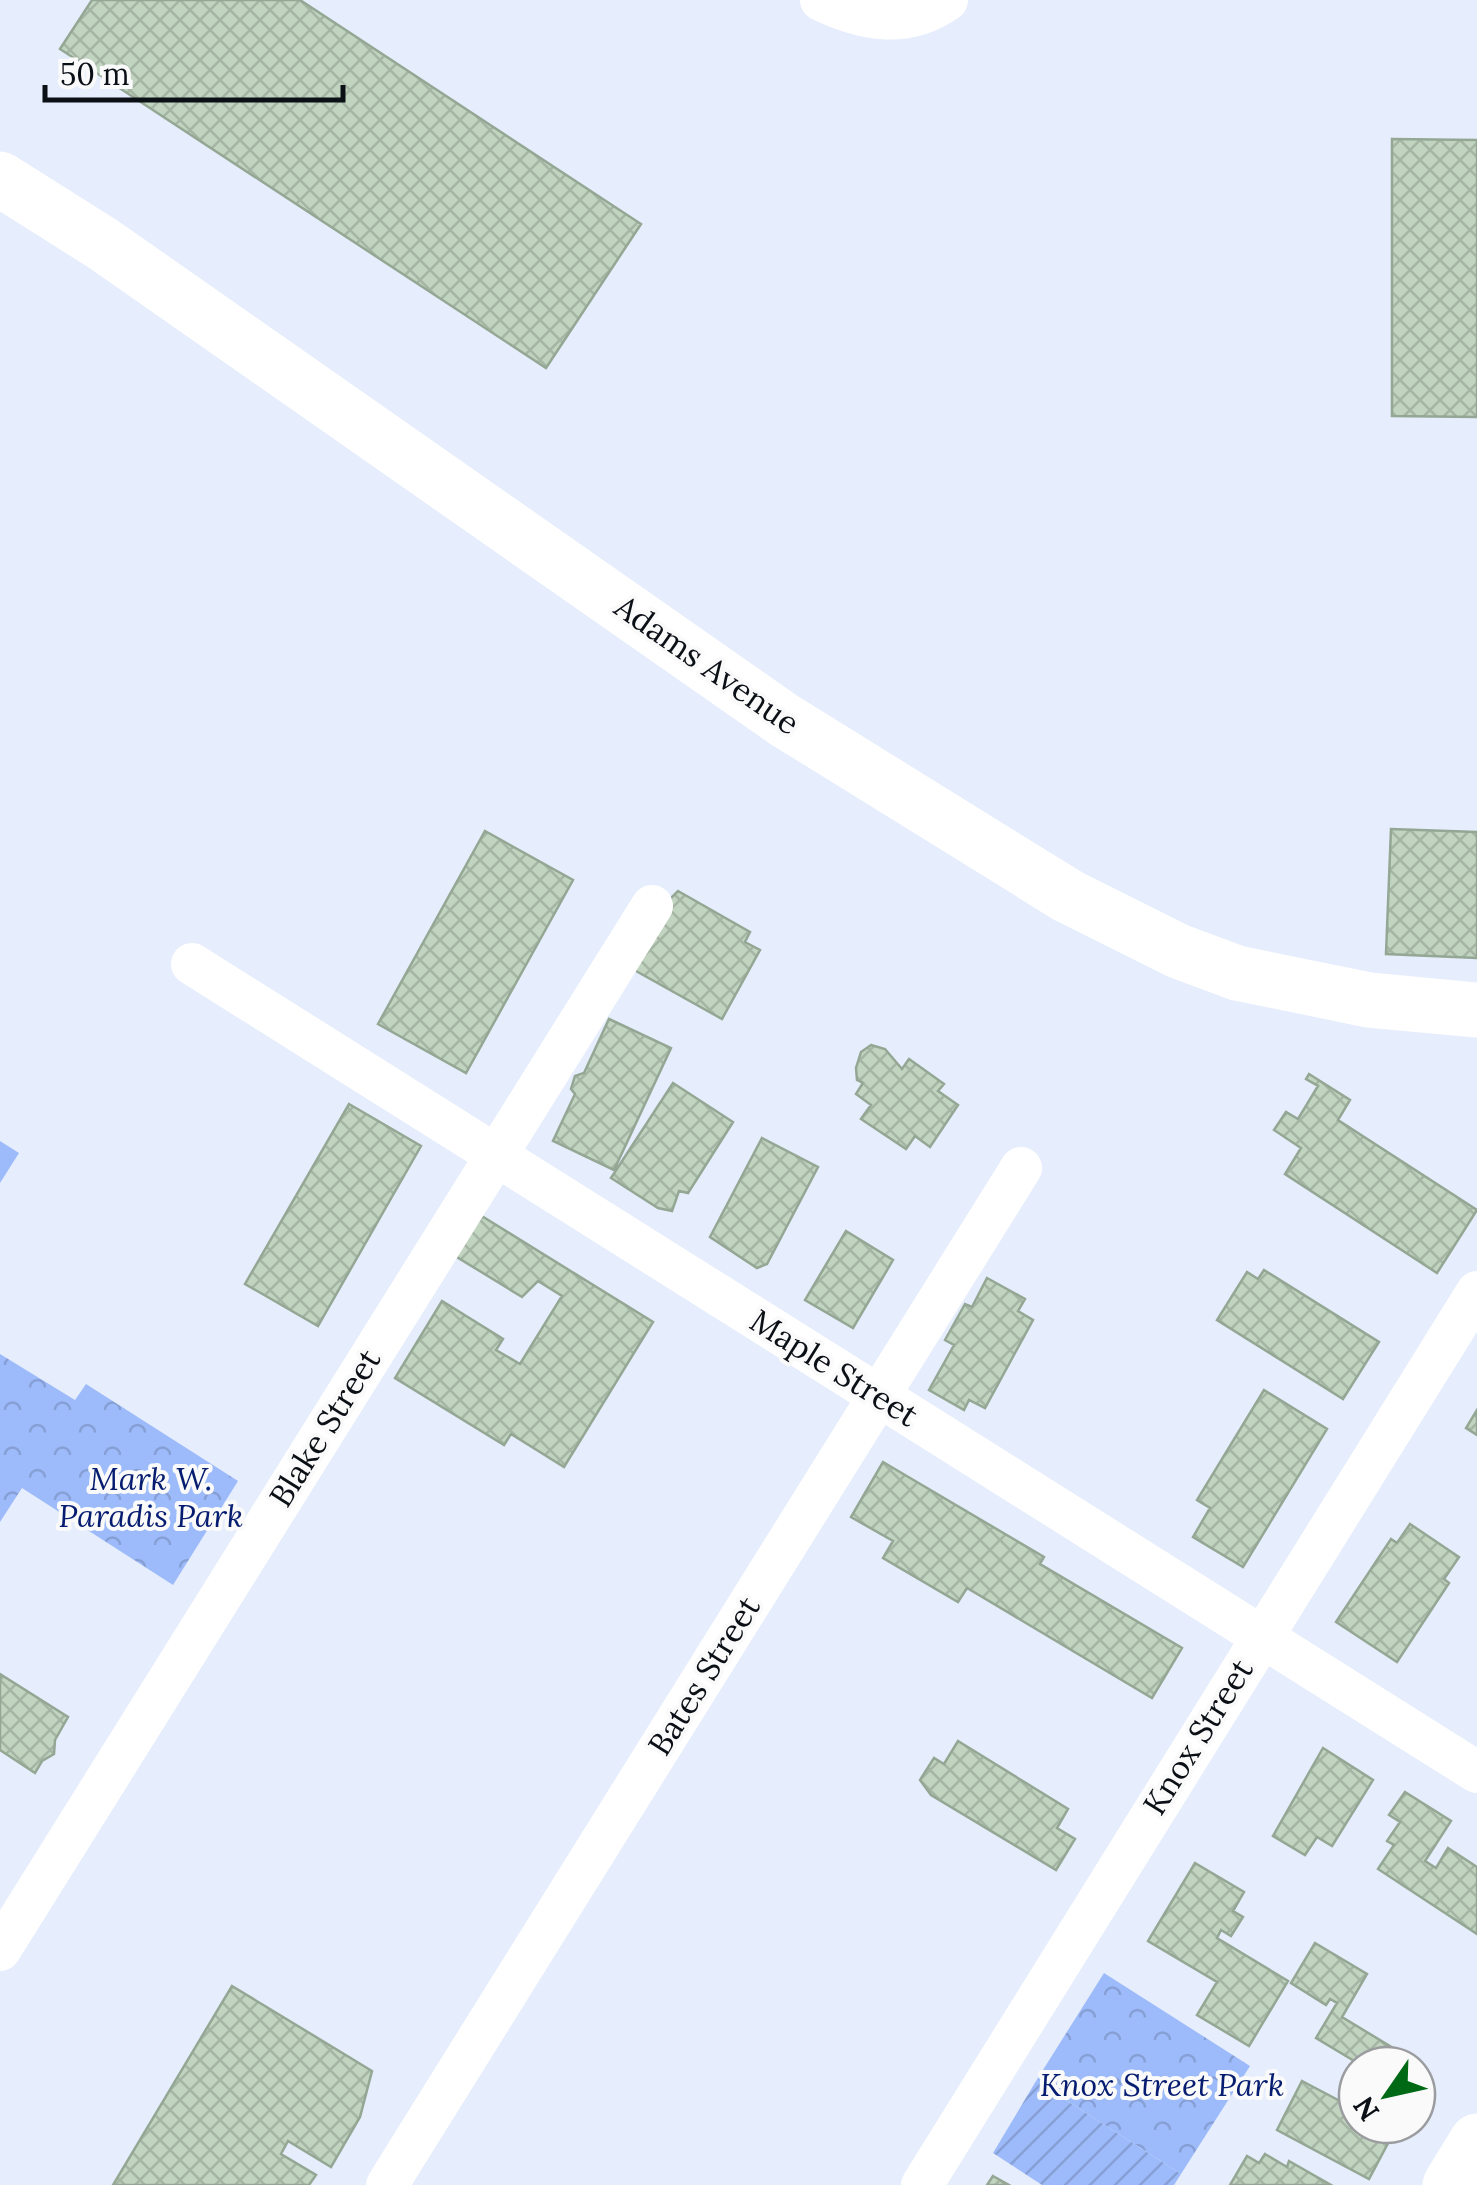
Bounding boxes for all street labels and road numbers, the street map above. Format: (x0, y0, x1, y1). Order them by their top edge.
street label: Adams Avenue (606, 585, 808, 743)
street label: Maple Street (743, 1300, 926, 1436)
street label: Blake Street (260, 1341, 390, 1514)
street label: Bates Street (639, 1588, 769, 1763)
street label: Knox Street (1134, 1651, 1262, 1822)

